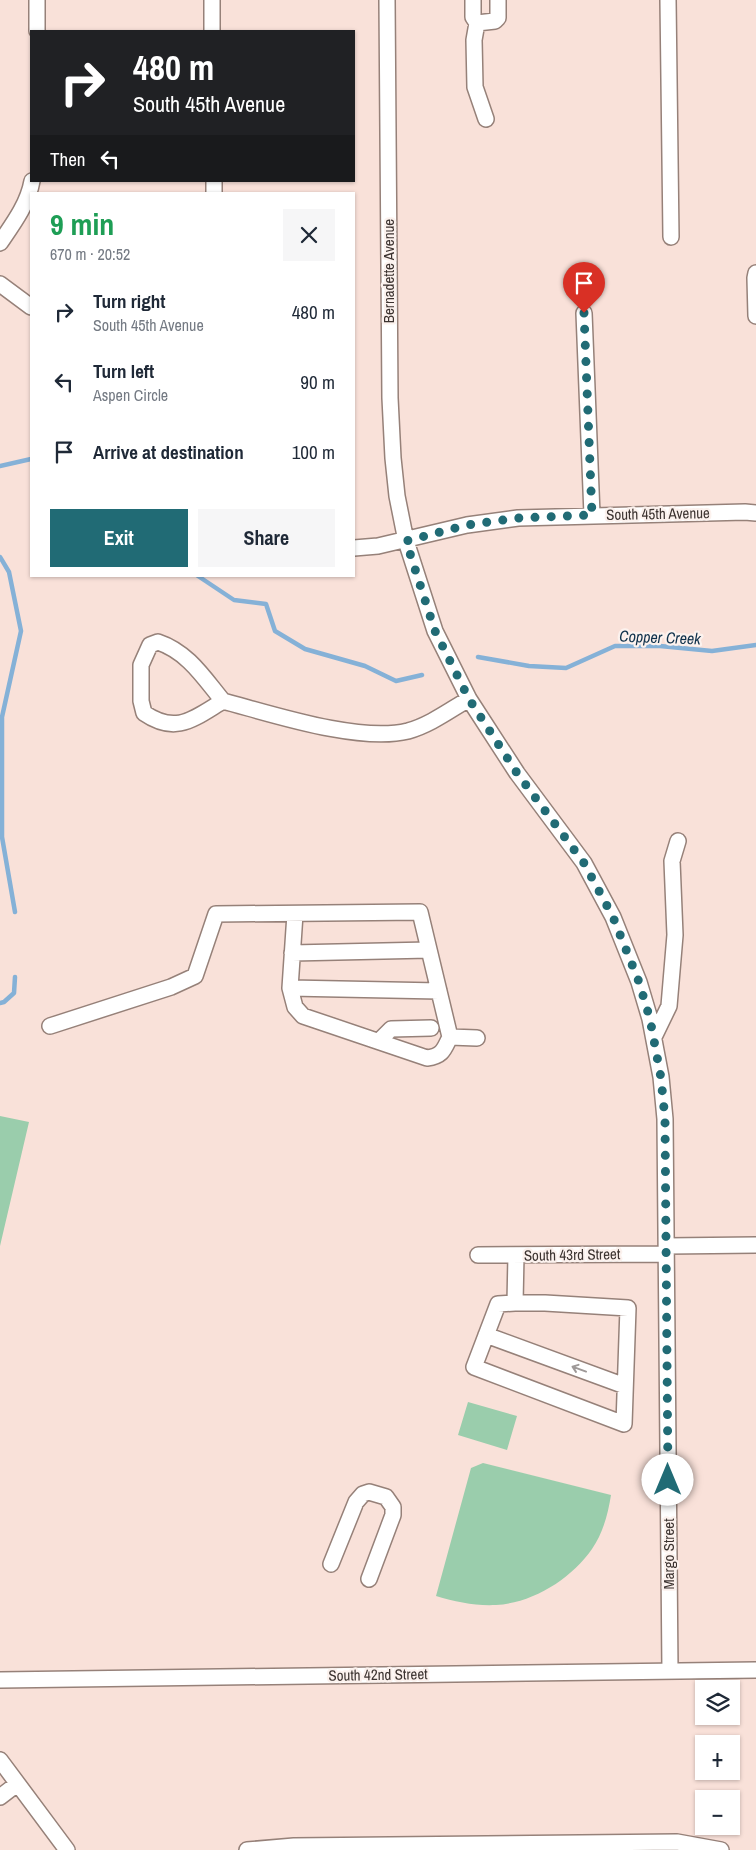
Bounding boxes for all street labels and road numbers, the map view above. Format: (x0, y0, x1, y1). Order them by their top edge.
street label: Bernadette Avenue (378, 219, 399, 323)
street label: South 45th Avenue (606, 502, 710, 525)
street label: South 43rd Street (524, 1243, 621, 1266)
street label: Margo Street (658, 1518, 679, 1590)
street label: South 42nd Street (328, 1663, 428, 1686)

